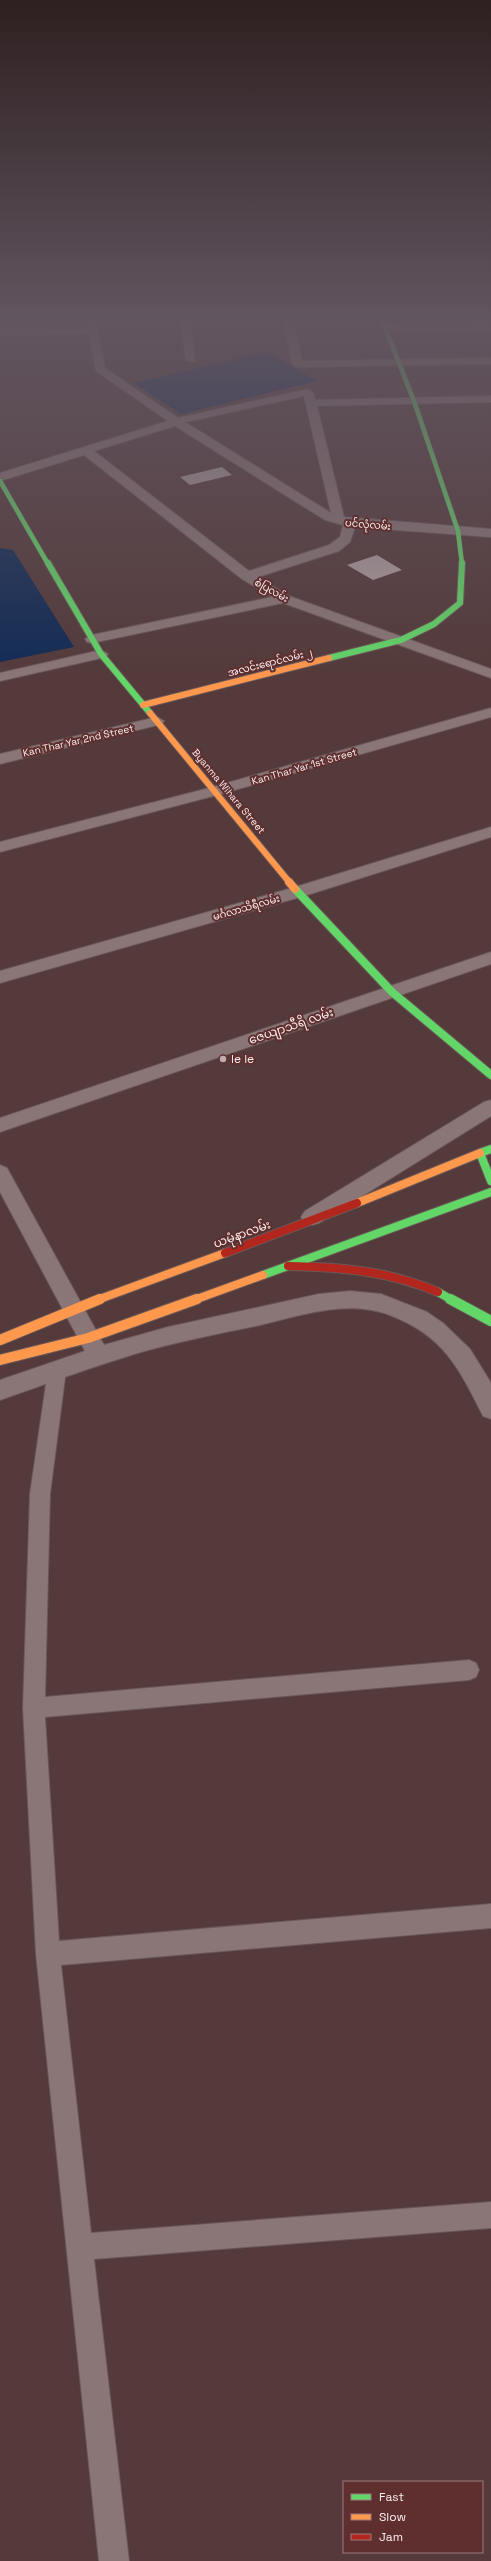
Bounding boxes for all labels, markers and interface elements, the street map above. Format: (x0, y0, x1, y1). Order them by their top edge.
street label: ပင်လုံလမ်း (344, 515, 392, 535)
street label: စံပြလမ်း (251, 575, 292, 607)
street label: အလင်းရောင်လမ်း ၂ (226, 645, 314, 681)
street label: Kan Thar Yar 2nd Street (21, 721, 135, 760)
street label: Kan Thar Yar 1st Street (250, 745, 359, 788)
street label: Byanma Wihara Street (189, 746, 268, 837)
street label: မင်္ဂလာသိရီလမ်း (211, 891, 282, 925)
street label: ဇေယျာသီရိ လမ်း (246, 1003, 336, 1050)
place label: le le (231, 1051, 254, 1067)
marker: le le (218, 1054, 228, 1064)
street label: ယမုံနာလမ်း (211, 1215, 273, 1254)
legend (343, 2481, 483, 2553)
text: Fast (379, 2489, 404, 2505)
text: Slow (379, 2509, 406, 2525)
text: Jam (379, 2529, 403, 2545)

